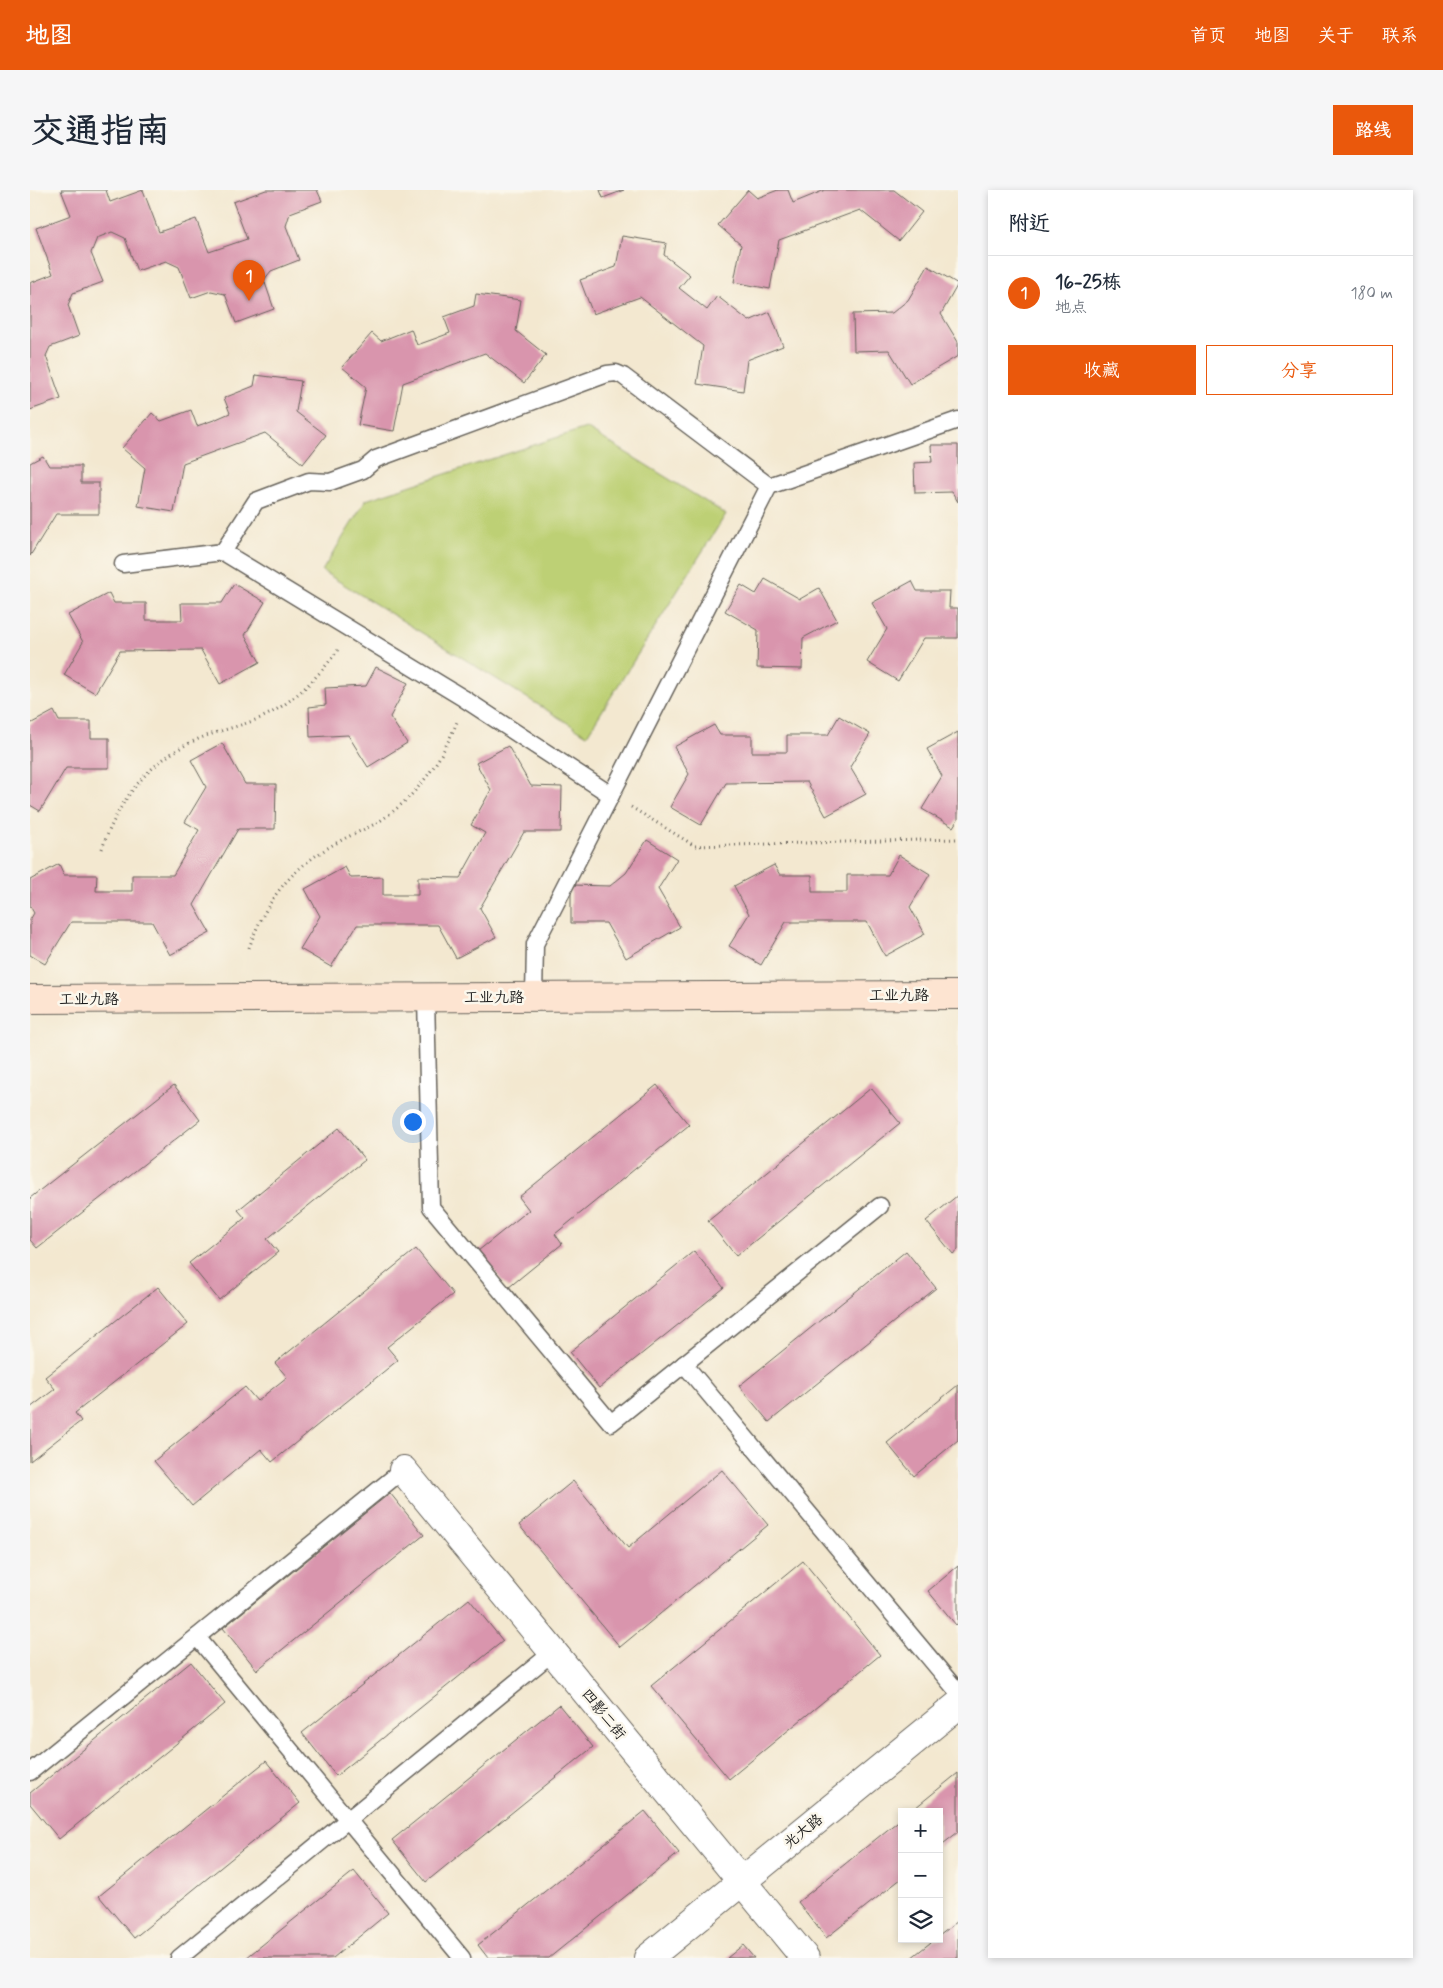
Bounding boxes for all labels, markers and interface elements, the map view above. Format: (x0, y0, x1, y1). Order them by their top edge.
text: 地图 (25, 21, 73, 52)
text: 首页 (1190, 24, 1226, 48)
text: 地图 (1254, 24, 1290, 48)
text: 关于 (1318, 24, 1354, 48)
text: 联系 (1382, 24, 1418, 48)
button: 路线 (1333, 105, 1413, 155)
text: 交通指南 (30, 109, 170, 155)
text: 附近 (1008, 210, 1050, 238)
pin: 1 (233, 260, 265, 301)
text: 16-25栋 (1055, 270, 1121, 295)
text: 1 (1020, 283, 1028, 304)
text: 180 m (1350, 283, 1393, 304)
text: 地点 (1055, 297, 1087, 318)
button: 收藏 (1008, 345, 1196, 395)
button: 分享 (1206, 345, 1393, 395)
street label: 工业九路 (869, 986, 929, 1006)
street label: 工业九路 (464, 988, 524, 1008)
street label: 工业九路 (59, 990, 119, 1010)
your location (400, 1109, 426, 1135)
street label: 四影二街 (577, 1685, 630, 1744)
map controls (898, 1808, 943, 1943)
button: + (898, 1808, 943, 1853)
street label: 光大路 (780, 1810, 827, 1854)
button: − (898, 1853, 943, 1898)
button: layers (898, 1898, 943, 1943)

